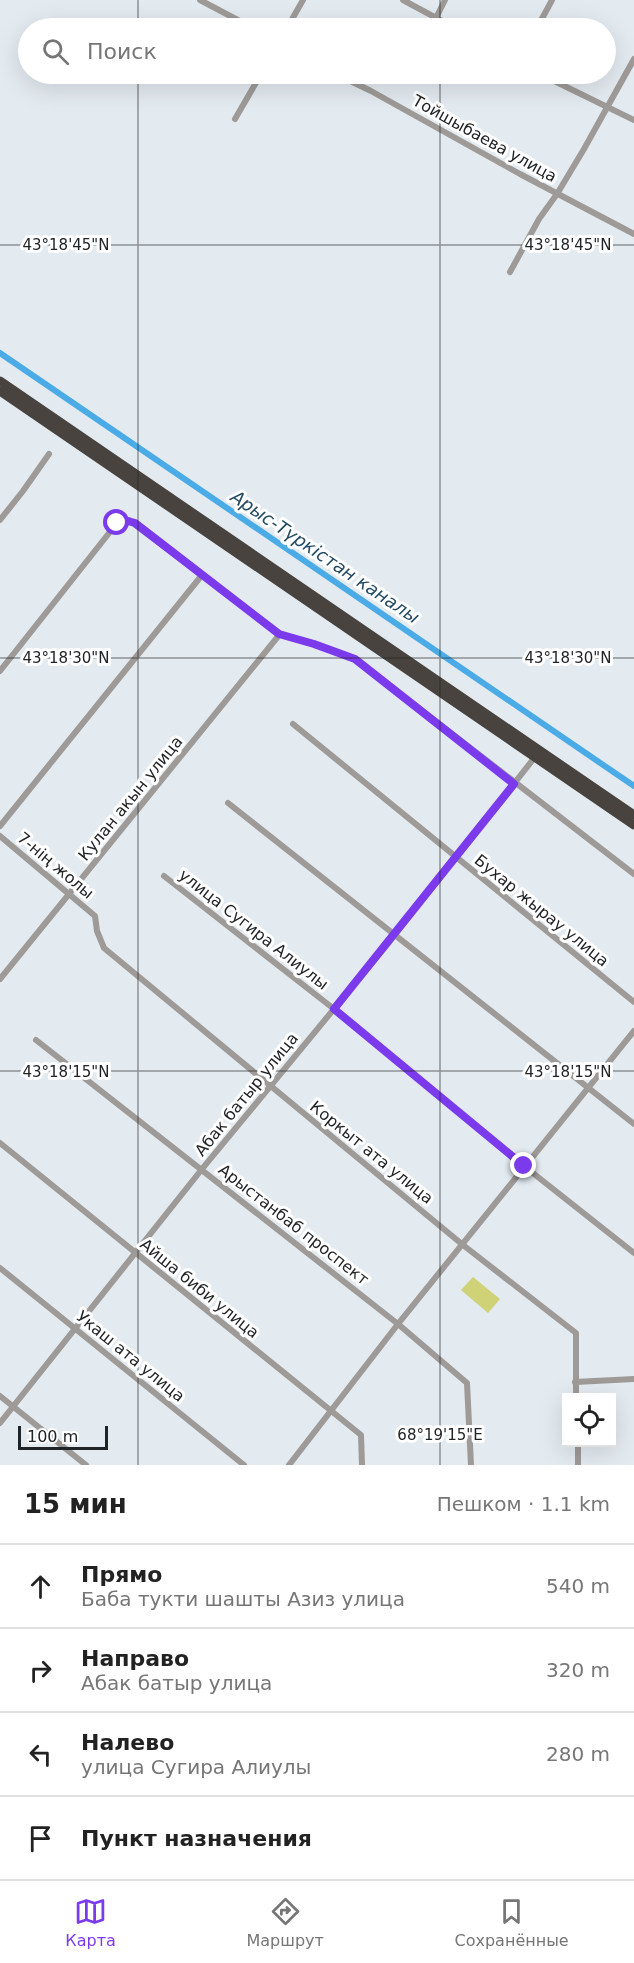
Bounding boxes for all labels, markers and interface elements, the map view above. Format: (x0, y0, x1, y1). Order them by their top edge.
search box (18, 18, 616, 84)
icon: search (39, 35, 72, 68)
text: Поиск (87, 39, 157, 64)
street label: Тойшыбаева улица (408, 90, 560, 186)
text: 43°18'45"N (22, 236, 110, 254)
text: 43°18'45"N (524, 236, 612, 254)
water label: Арыс-Түркістан каналы (226, 485, 423, 628)
route start (103, 509, 129, 535)
text: 43°18'30"N (22, 649, 110, 667)
text: 43°18'30"N (524, 649, 612, 667)
street label: Кулан акын улица (74, 732, 186, 864)
street label: 7-нің жолы (14, 828, 98, 903)
street label: Бухар жырау улица (471, 850, 613, 970)
street label: улица Сугира Алиулы (175, 865, 332, 994)
street label: Абак батыр улица (191, 1029, 302, 1160)
text: 43°18'15"N (22, 1063, 110, 1081)
text: 43°18'15"N (524, 1063, 612, 1081)
street label: Коркыт ата улица (306, 1097, 437, 1208)
route end (510, 1152, 536, 1178)
street label: Арыстанбаб проспект (215, 1160, 373, 1289)
street label: Айша биби улица (136, 1235, 263, 1342)
street label: Укаш ата улица (73, 1307, 189, 1406)
map controls (562, 1393, 616, 1447)
button: locate (562, 1393, 616, 1447)
scale bar (18, 1423, 108, 1450)
text: 68°19'15"E (397, 1426, 483, 1444)
text: 100 m (27, 1427, 78, 1446)
text: 15 мин (24, 1489, 127, 1519)
text: Пешком · 1.1 km (437, 1492, 610, 1516)
text: Прямо (81, 1562, 162, 1587)
icon: ahead (24, 1570, 57, 1603)
text: 540 m (546, 1574, 610, 1598)
text: Баба тукти шашты Азиз улица (81, 1587, 405, 1611)
text: Направо (81, 1646, 189, 1671)
icon: right (24, 1654, 57, 1687)
text: 320 m (546, 1658, 610, 1682)
text: Абак батыр улица (81, 1671, 272, 1695)
text: Налево (81, 1730, 174, 1755)
icon: left (24, 1738, 57, 1771)
text: 280 m (546, 1742, 610, 1766)
text: улица Сугира Алиулы (81, 1755, 311, 1779)
icon: arrive (24, 1822, 57, 1855)
text: Пункт назначения (81, 1826, 312, 1851)
tab: Карта (65, 1895, 116, 1950)
tab: Маршрут (246, 1895, 324, 1950)
tab: Сохранённые (455, 1895, 569, 1950)

